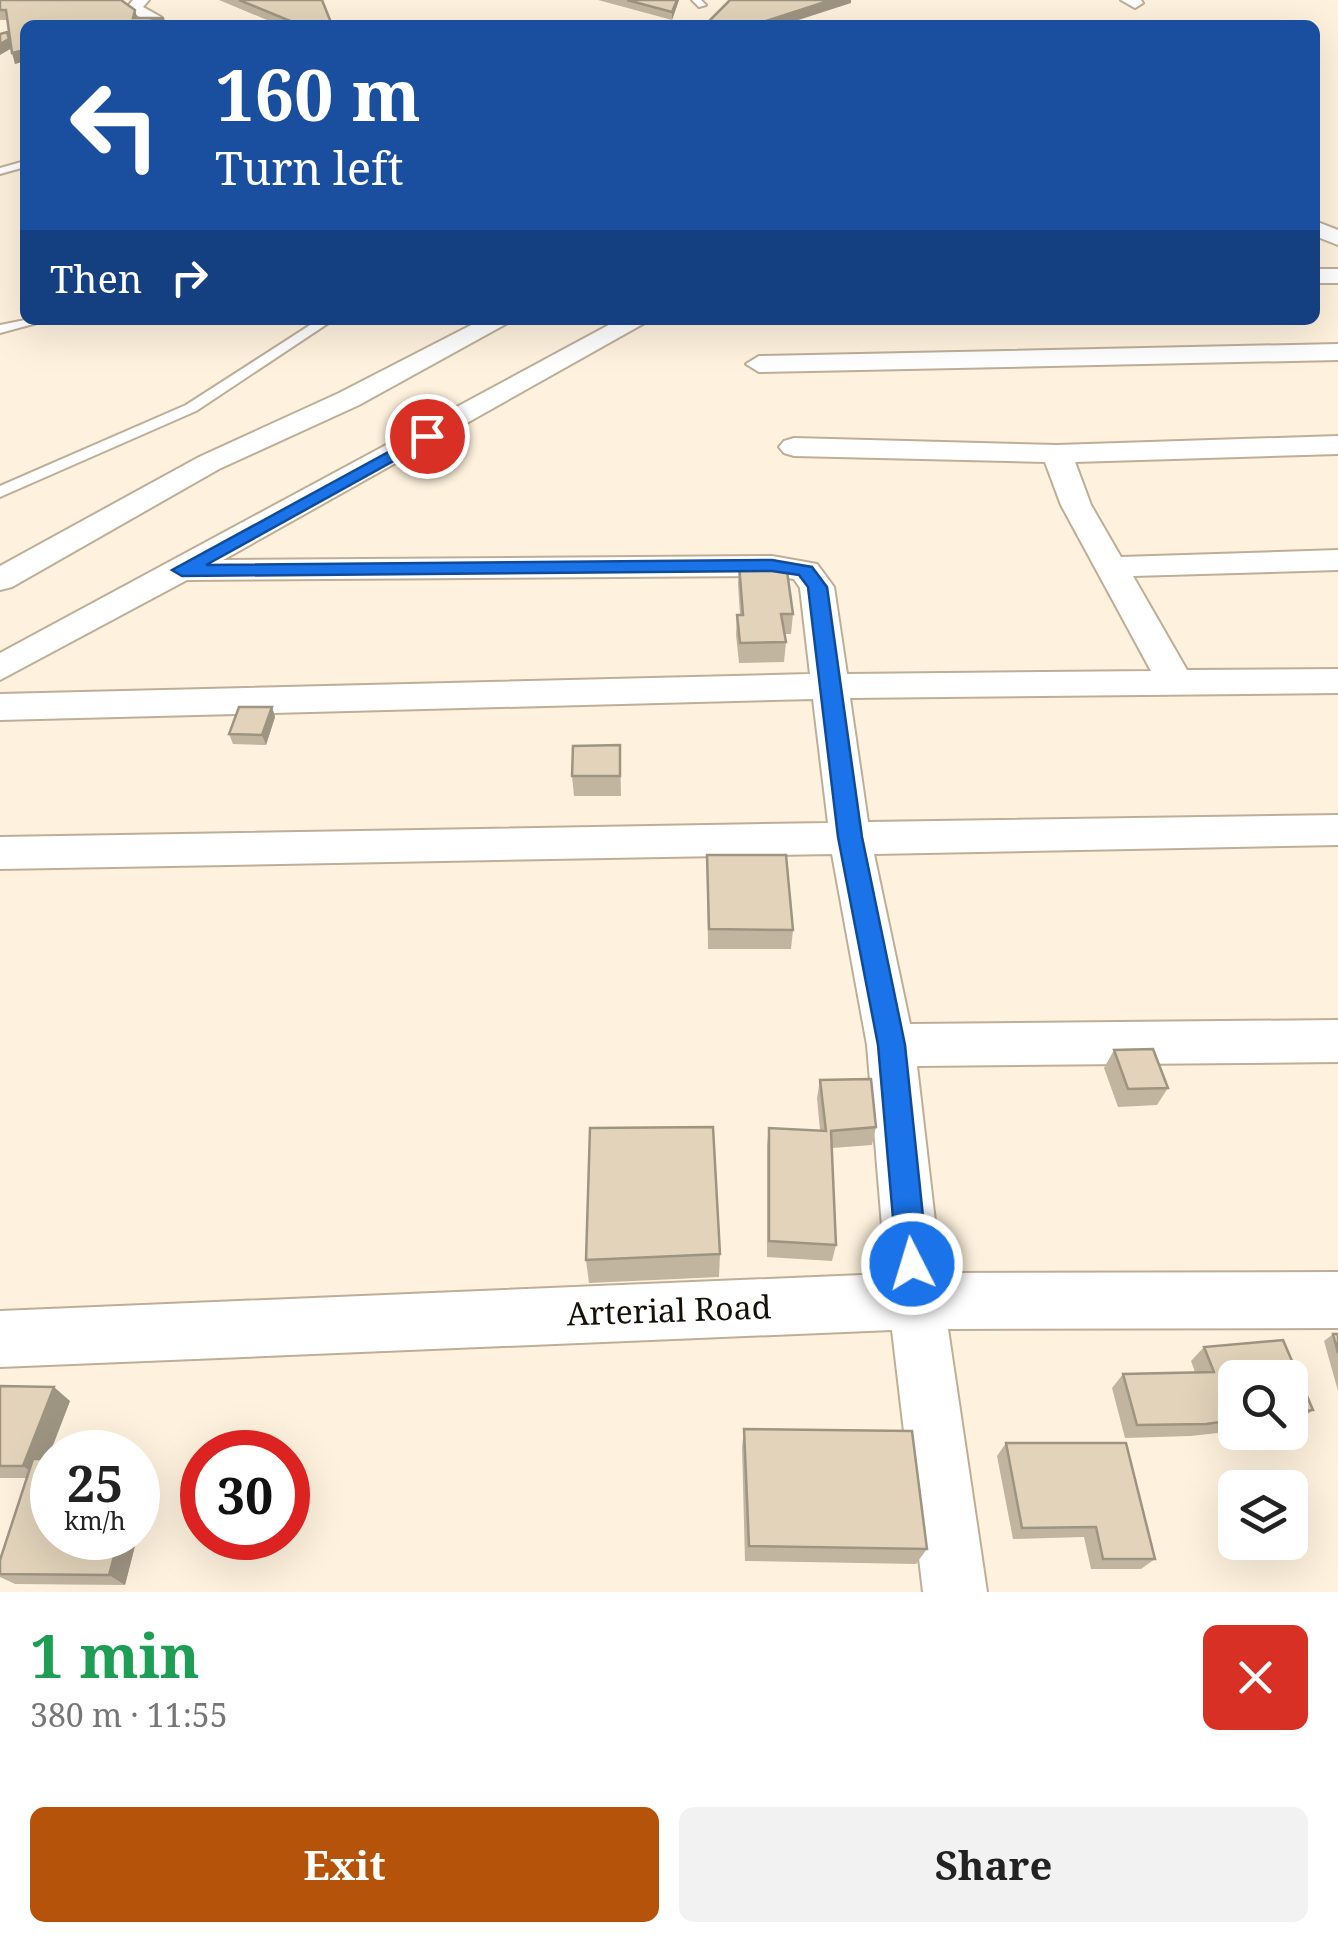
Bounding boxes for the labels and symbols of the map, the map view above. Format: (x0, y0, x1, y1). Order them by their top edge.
pin (385, 394, 470, 479)
position arrow (860, 1212, 964, 1316)
street label: Arterial Road (566, 1284, 772, 1335)
speed limit sign: 30 (180, 1430, 310, 1560)

